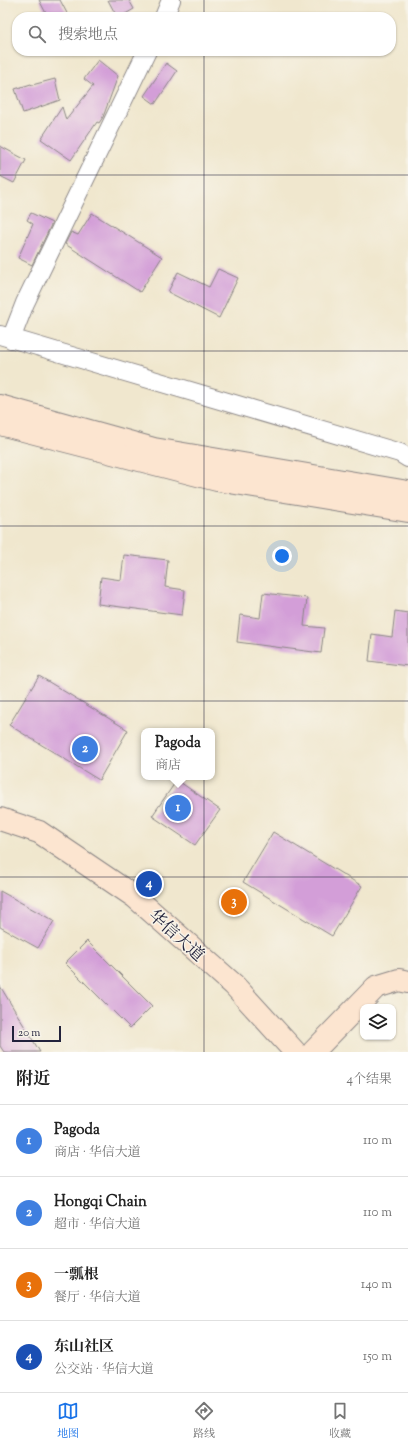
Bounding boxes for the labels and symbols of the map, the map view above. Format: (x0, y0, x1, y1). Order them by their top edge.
your location (272, 546, 292, 566)
pin: 2 (72, 734, 98, 764)
pin: 1 (165, 793, 191, 823)
pin: 4 (136, 869, 162, 899)
pin: 3 (221, 887, 247, 917)
street label: 华信大道 (142, 905, 209, 968)
scale bar (12, 1024, 61, 1043)

